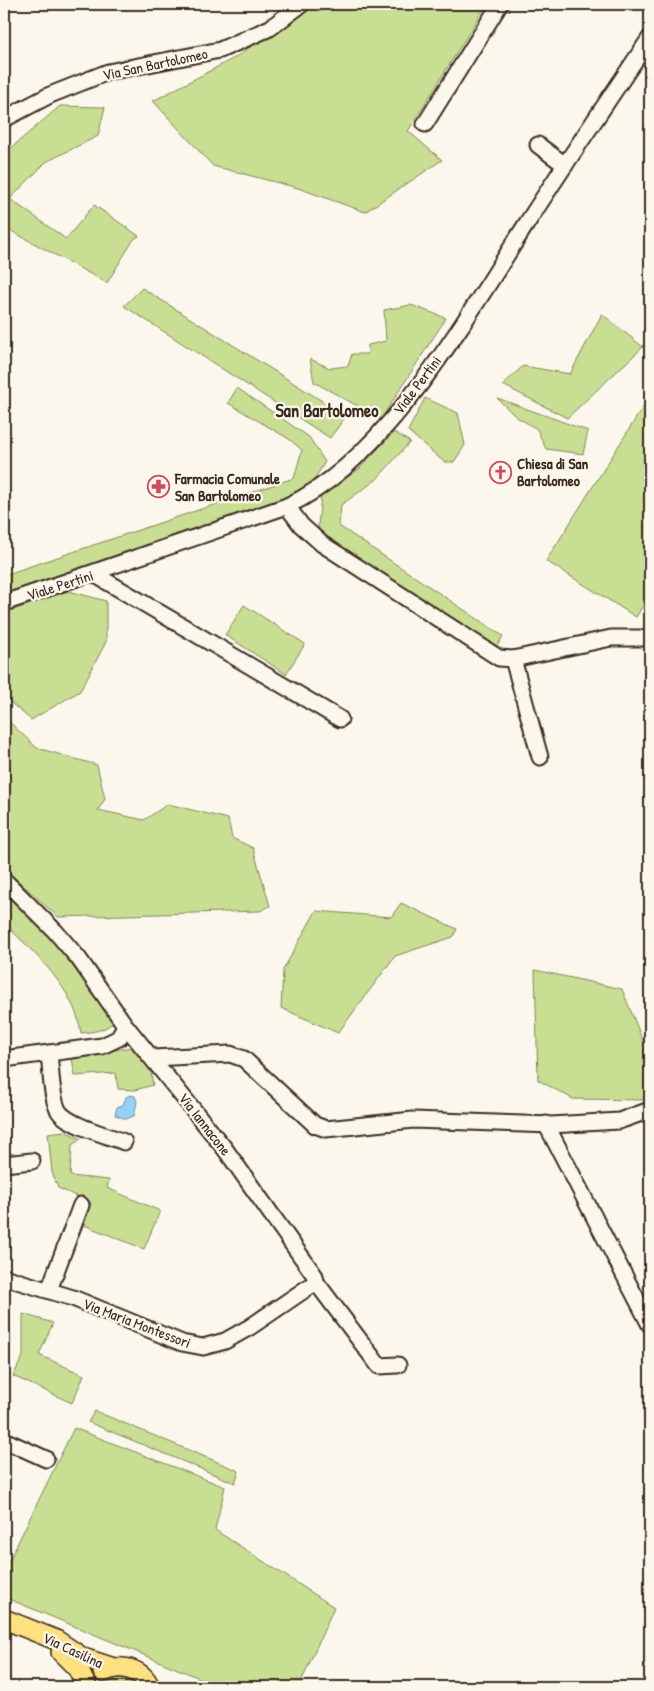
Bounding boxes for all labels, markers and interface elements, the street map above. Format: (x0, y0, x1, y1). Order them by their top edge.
street label: Via San Bartolomeo (101, 43, 209, 85)
street label: Viale Pertini (388, 351, 446, 419)
district label: San Bartolomeo (276, 398, 379, 423)
place label: Chiesa di San Bartolomeo (517, 453, 588, 491)
church icon: Chiesa di San Bartolomeo (489, 460, 513, 484)
place label: Farmacia Comunale San Bartolomeo (174, 468, 280, 506)
pharmacy icon: Farmacia Comunale San Bartolomeo (147, 475, 171, 499)
street label: Viale Pertini (24, 564, 96, 606)
street label: Via Iannacone (174, 1088, 236, 1160)
street label: Via Maria Montessori (80, 1293, 194, 1353)
street label: Via Casilina (39, 1627, 107, 1673)

